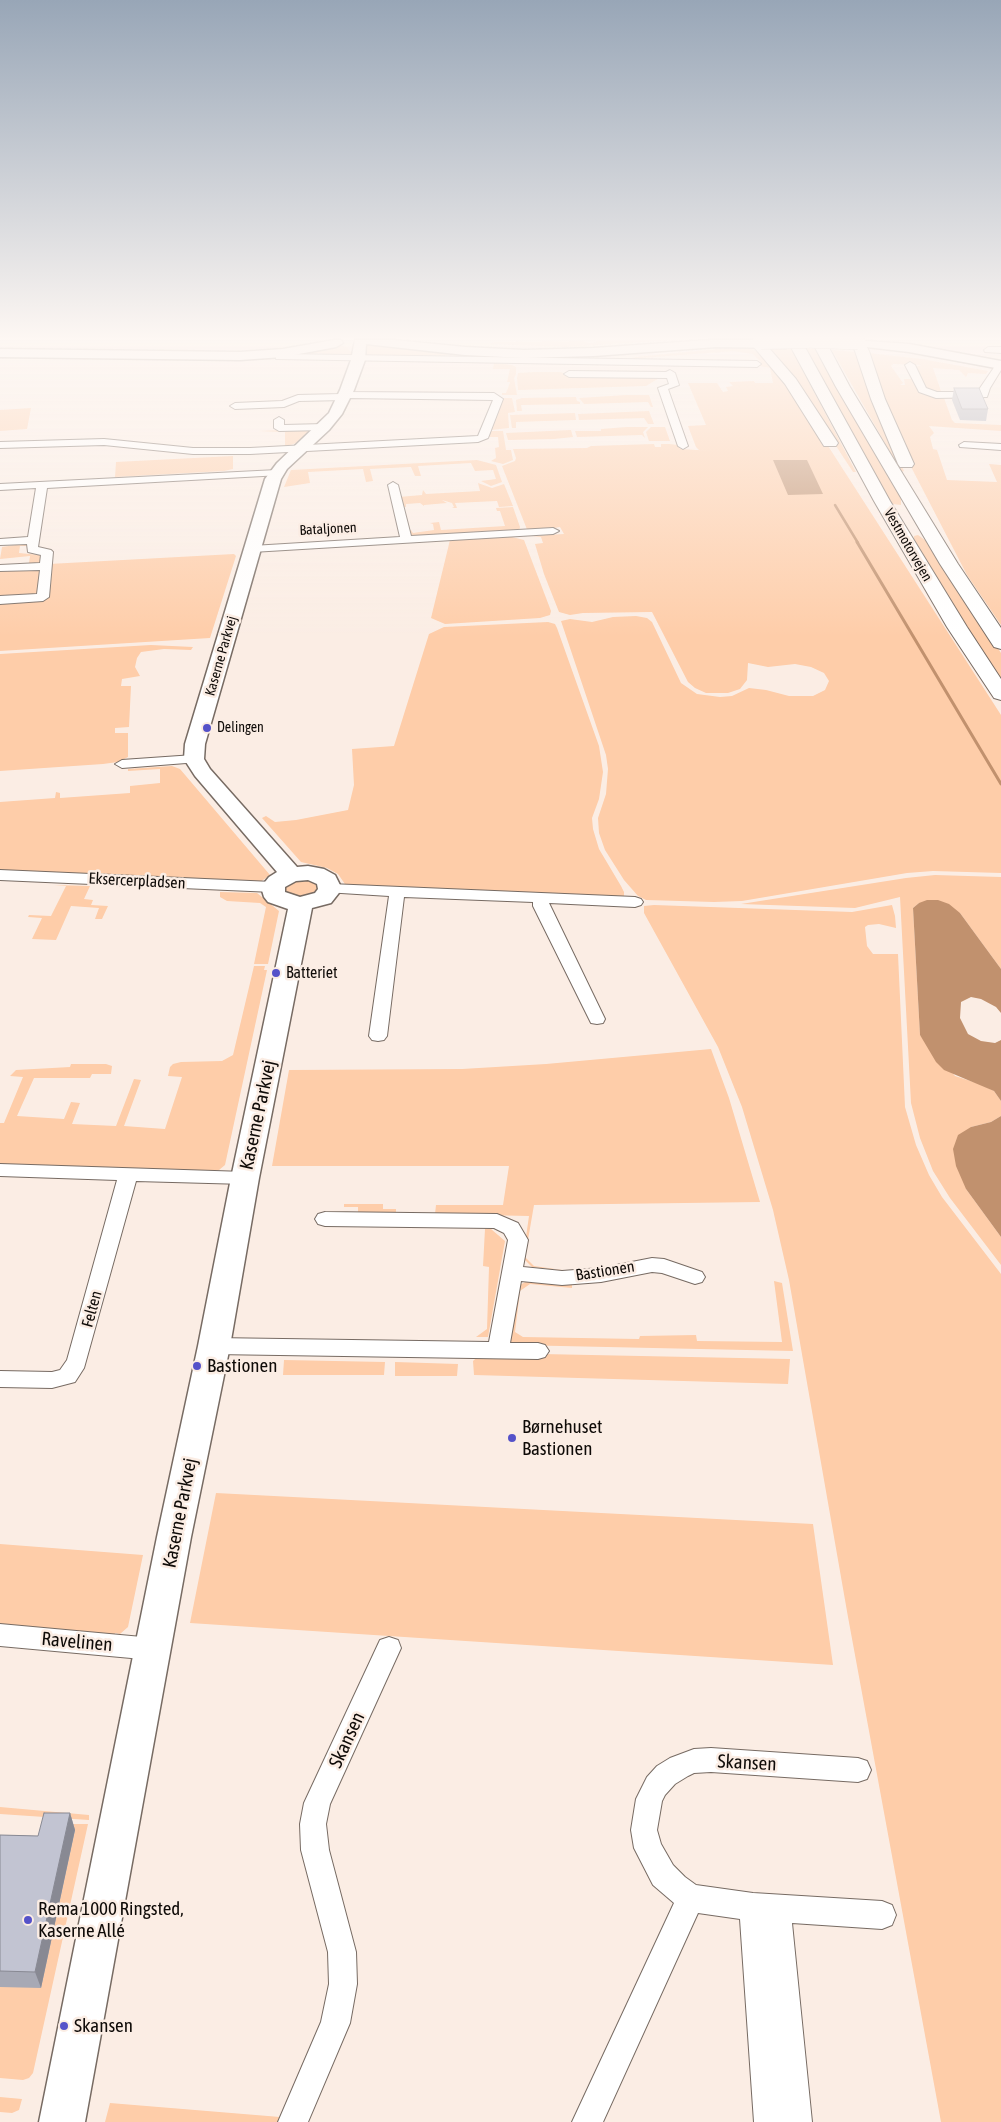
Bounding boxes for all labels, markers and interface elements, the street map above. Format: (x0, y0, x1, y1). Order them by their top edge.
street label: Vestmotorvejen (880, 506, 936, 584)
street label: Bataljonen (299, 519, 357, 539)
street label: Kaserne Parkvej (202, 614, 240, 698)
place label: Delingen (217, 720, 264, 736)
marker: Delingen (201, 722, 213, 734)
street label: Eksercerpladsen (88, 869, 186, 893)
place label: Batteriet (286, 963, 338, 983)
marker: Batteriet (270, 967, 282, 979)
street label: Kaserne Parkvej (235, 1058, 281, 1172)
street label: Bastionen (574, 1257, 636, 1285)
street label: Felten (78, 1289, 106, 1329)
place label: Bastionen (207, 1355, 277, 1377)
marker: Bastionen (191, 1360, 203, 1372)
place label: Børnehuset Bastionen (522, 1416, 603, 1460)
marker: Børnehuset Bastionen (506, 1432, 518, 1444)
street label: Kaserne Parkvej (158, 1456, 202, 1570)
street label: Ravelinen (41, 1628, 113, 1656)
street label: Skansen (324, 1708, 370, 1772)
street label: Skansen (717, 1750, 777, 1776)
place label: Rema 1000 Ringsted, Kaserne Allé (38, 1898, 184, 1942)
marker: Rema 1000 Ringsted, Kaserne Allé (22, 1914, 34, 1926)
place label: Skansen (74, 2015, 133, 2037)
marker: Skansen (58, 2020, 70, 2032)

